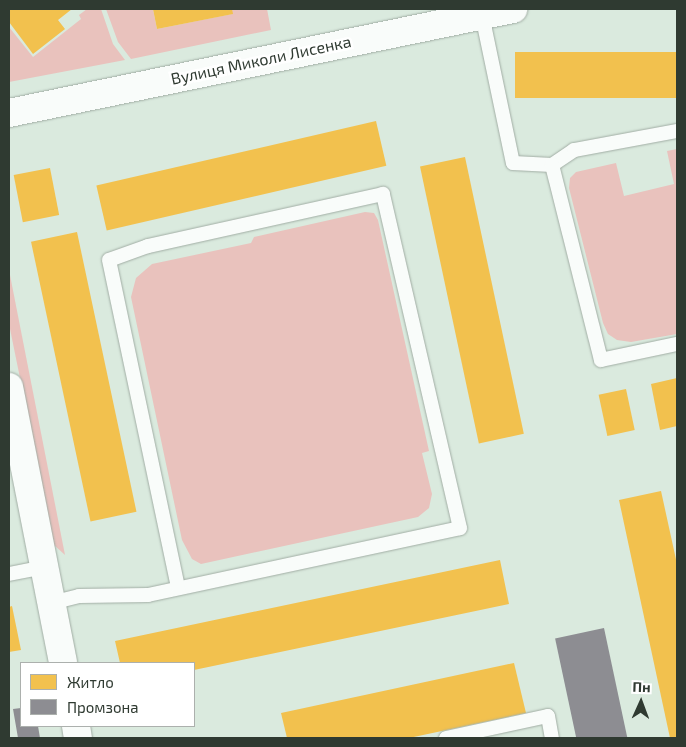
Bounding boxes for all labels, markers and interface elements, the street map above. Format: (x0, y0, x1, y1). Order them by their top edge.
street label: Вулиця Миколи Лисенка (169, 31, 353, 89)
legend (20, 662, 195, 727)
text: Житло (67, 673, 114, 691)
north arrow (616, 677, 666, 727)
text: Пн (632, 678, 651, 695)
text: Промзона (67, 698, 139, 716)

